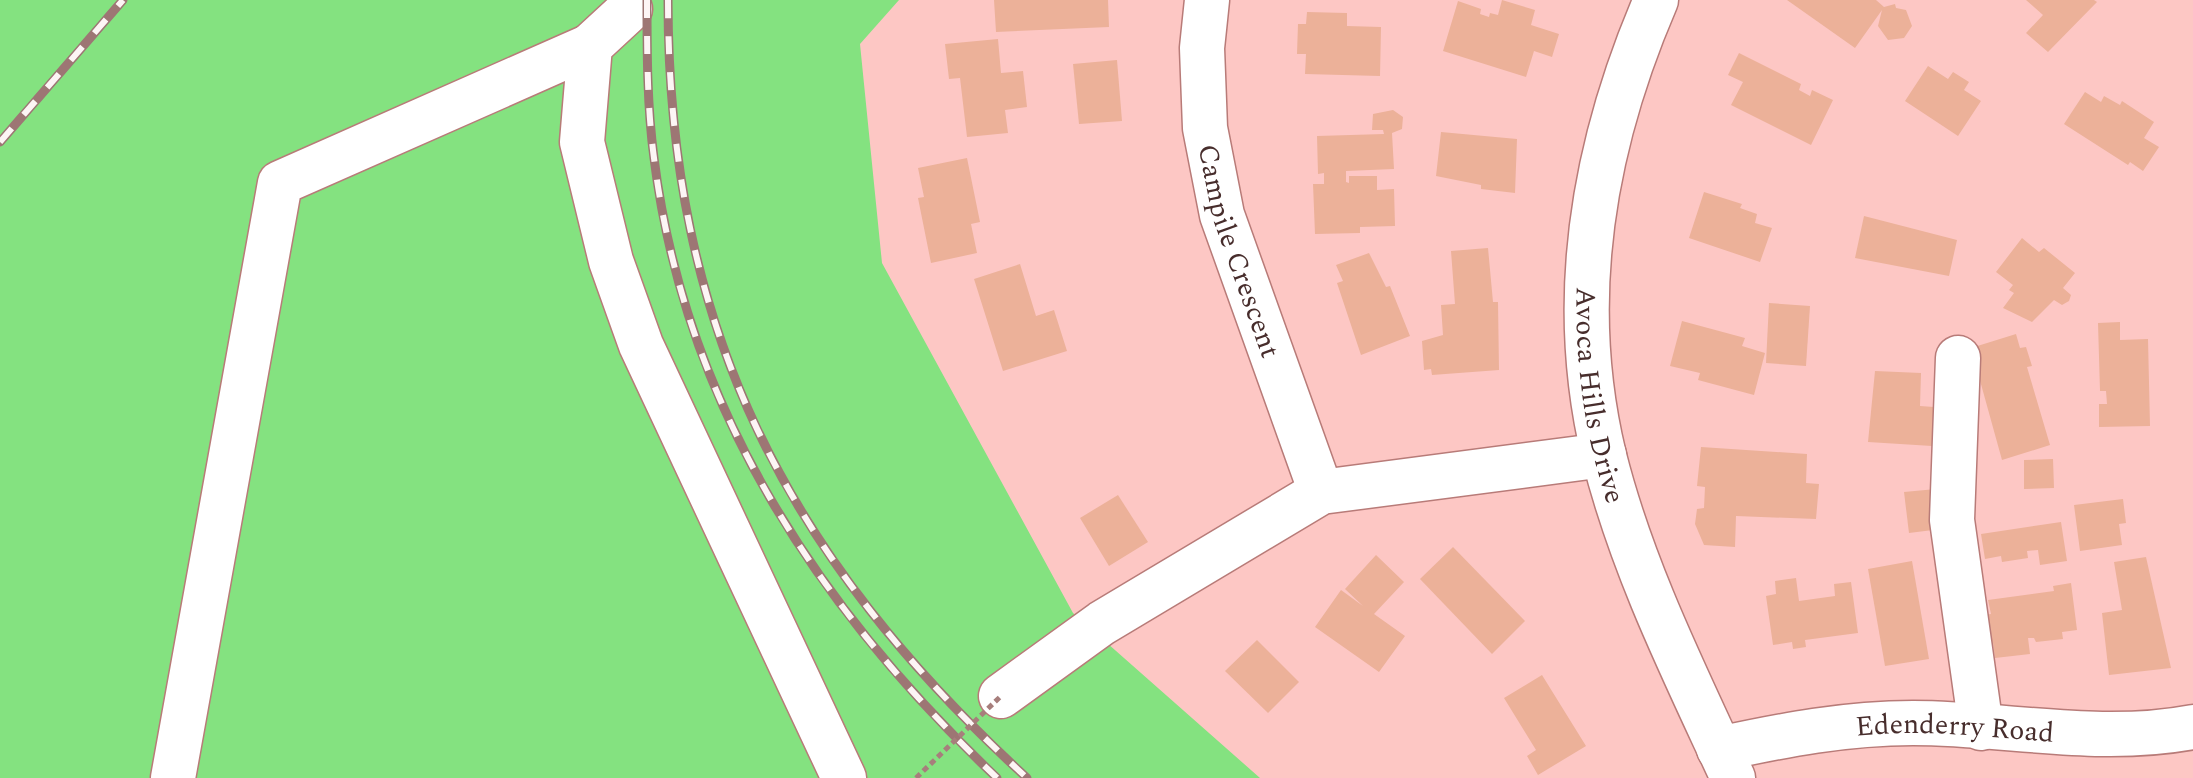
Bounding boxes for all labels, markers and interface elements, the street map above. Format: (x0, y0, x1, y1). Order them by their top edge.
street label: Campile Crescent (1186, 141, 1291, 364)
street label: Avoca Hills Drive (1563, 286, 1636, 509)
street label: Edenderry Road (1854, 703, 2055, 755)

